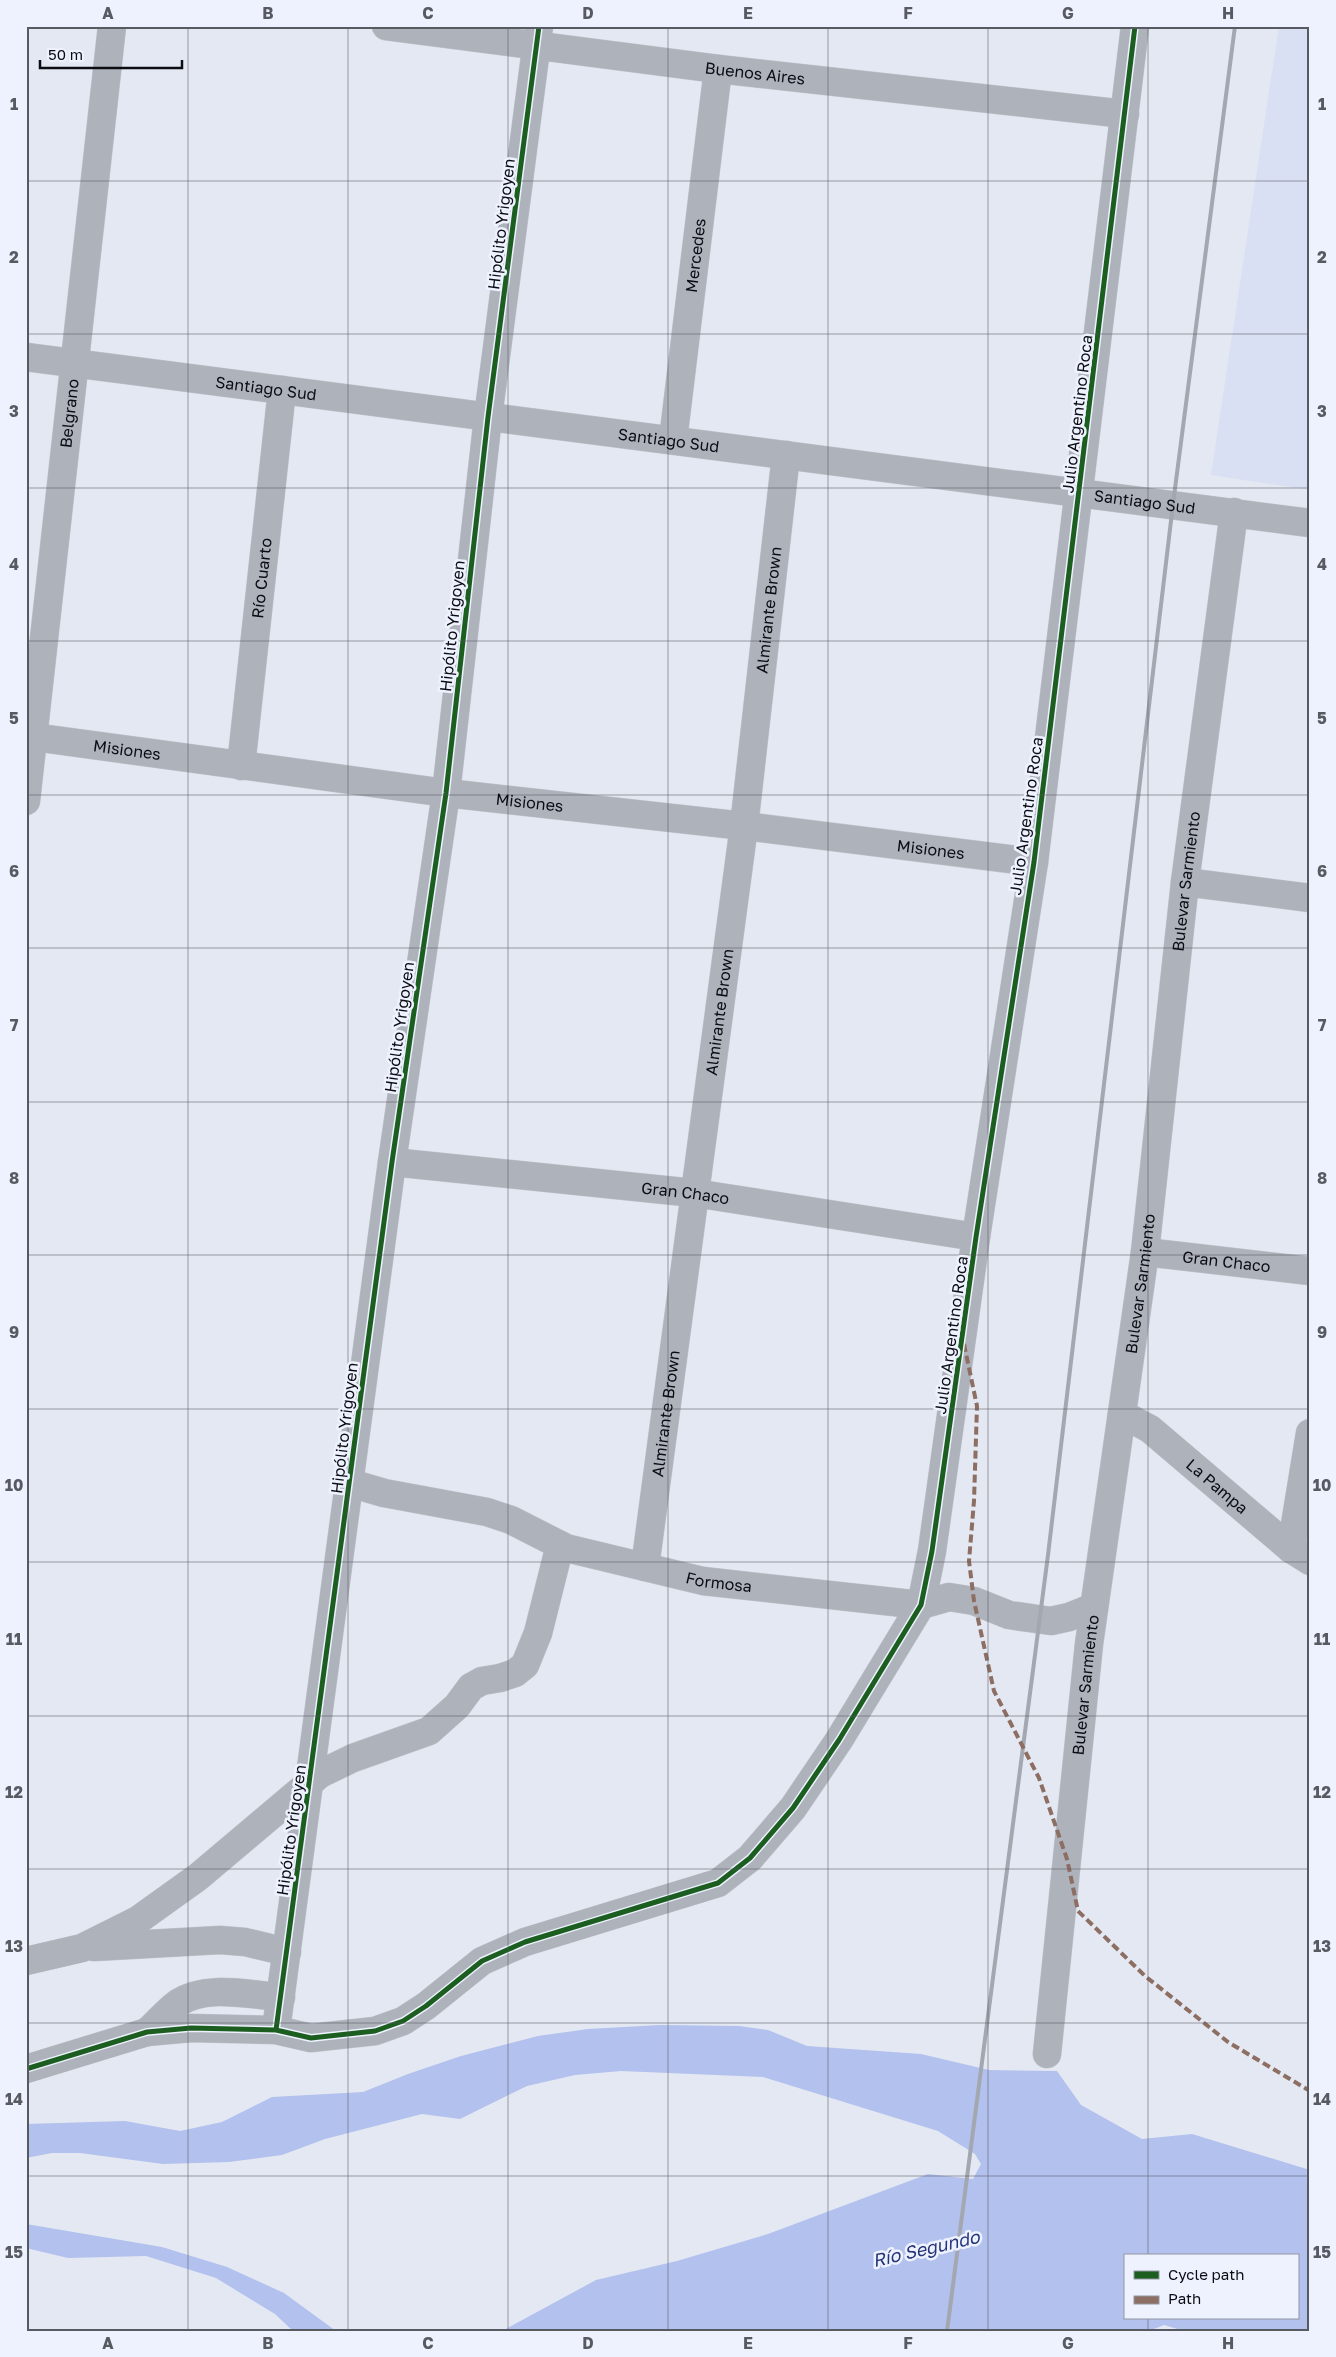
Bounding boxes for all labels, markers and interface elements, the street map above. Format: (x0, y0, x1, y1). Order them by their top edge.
text: A (102, 3, 114, 23)
text: B (262, 3, 274, 23)
text: C (422, 3, 434, 23)
text: D (582, 3, 594, 23)
text: E (743, 3, 753, 23)
text: F (903, 3, 913, 23)
text: G (1062, 3, 1074, 23)
text: H (1222, 3, 1234, 23)
scale bar (40, 38, 182, 70)
text: 50 m (48, 45, 83, 63)
street label: Buenos Aires (704, 57, 806, 89)
text: 1 (10, 94, 18, 114)
text: 1 (1318, 94, 1326, 114)
street label: Hipólito Yrigoyen (483, 157, 519, 291)
street label: Mercedes (681, 217, 710, 294)
text: 2 (9, 247, 19, 267)
text: 2 (1317, 247, 1327, 267)
street label: Julio Argentino Roca (1057, 334, 1097, 494)
street label: Santiago Sud (214, 372, 318, 404)
street label: Belgrano (55, 378, 83, 449)
text: 3 (9, 401, 19, 421)
text: 3 (1317, 401, 1327, 421)
street label: Santiago Sud (617, 424, 721, 457)
street label: Santiago Sud (1093, 485, 1197, 518)
street label: Río Cuarto (247, 537, 276, 619)
street label: Almirante Brown (751, 545, 786, 674)
text: 4 (9, 554, 19, 574)
text: 4 (1317, 554, 1327, 574)
street label: Hipólito Yrigoyen (435, 559, 469, 693)
text: 5 (9, 708, 19, 728)
text: 5 (1317, 708, 1327, 728)
street label: Misiones (92, 735, 162, 764)
street label: Julio Argentino Roca (1005, 736, 1047, 896)
street label: Misiones (495, 789, 565, 816)
street label: Bulevar Sarmiento (1168, 810, 1204, 953)
street label: Misiones (896, 835, 966, 863)
text: 6 (9, 861, 19, 881)
text: 6 (1317, 861, 1327, 881)
street label: Almirante Brown (701, 947, 738, 1077)
street label: Hipólito Yrigoyen (380, 960, 418, 1094)
text: 7 (10, 1015, 19, 1035)
text: 7 (1318, 1015, 1327, 1035)
text: 8 (9, 1168, 19, 1188)
text: 8 (1317, 1168, 1327, 1188)
street label: Gran Chaco (640, 1178, 731, 1208)
street label: Bulevar Sarmiento (1121, 1213, 1159, 1355)
street label: Gran Chaco (1181, 1246, 1272, 1276)
street label: Julio Argentino Roca (930, 1255, 972, 1415)
text: 9 (9, 1322, 19, 1342)
text: 9 (1317, 1322, 1327, 1342)
street label: Almirante Brown (647, 1349, 684, 1478)
street label: Hipólito Yrigoyen (326, 1361, 362, 1495)
street label: La Pampa (1182, 1454, 1252, 1518)
text: 10 (5, 1475, 23, 1495)
text: 10 (1313, 1475, 1331, 1495)
street label: Formosa (684, 1567, 753, 1596)
street label: Bulevar Sarmiento (1068, 1613, 1103, 1756)
text: 11 (6, 1629, 22, 1649)
text: 11 (1314, 1629, 1330, 1649)
street label: Hipólito Yrigoyen (272, 1763, 310, 1897)
text: 12 (5, 1782, 23, 1802)
text: 12 (1313, 1782, 1331, 1802)
text: 13 (5, 1936, 23, 1956)
text: 13 (1313, 1936, 1331, 1956)
text: 14 (5, 2089, 23, 2109)
text: 14 (1313, 2089, 1331, 2109)
water label: Río Segundo (870, 2225, 983, 2271)
text: 15 (5, 2242, 23, 2262)
text: 15 (1313, 2242, 1331, 2262)
legend (1124, 2254, 1298, 2320)
text: Cycle path (1168, 2265, 1244, 2283)
text: Path (1168, 2289, 1201, 2307)
text: A (102, 2333, 114, 2353)
text: B (262, 2333, 274, 2353)
text: C (422, 2333, 434, 2353)
text: D (582, 2333, 594, 2353)
text: E (743, 2333, 753, 2353)
text: F (903, 2333, 913, 2353)
text: G (1062, 2333, 1074, 2353)
text: H (1222, 2333, 1234, 2353)

